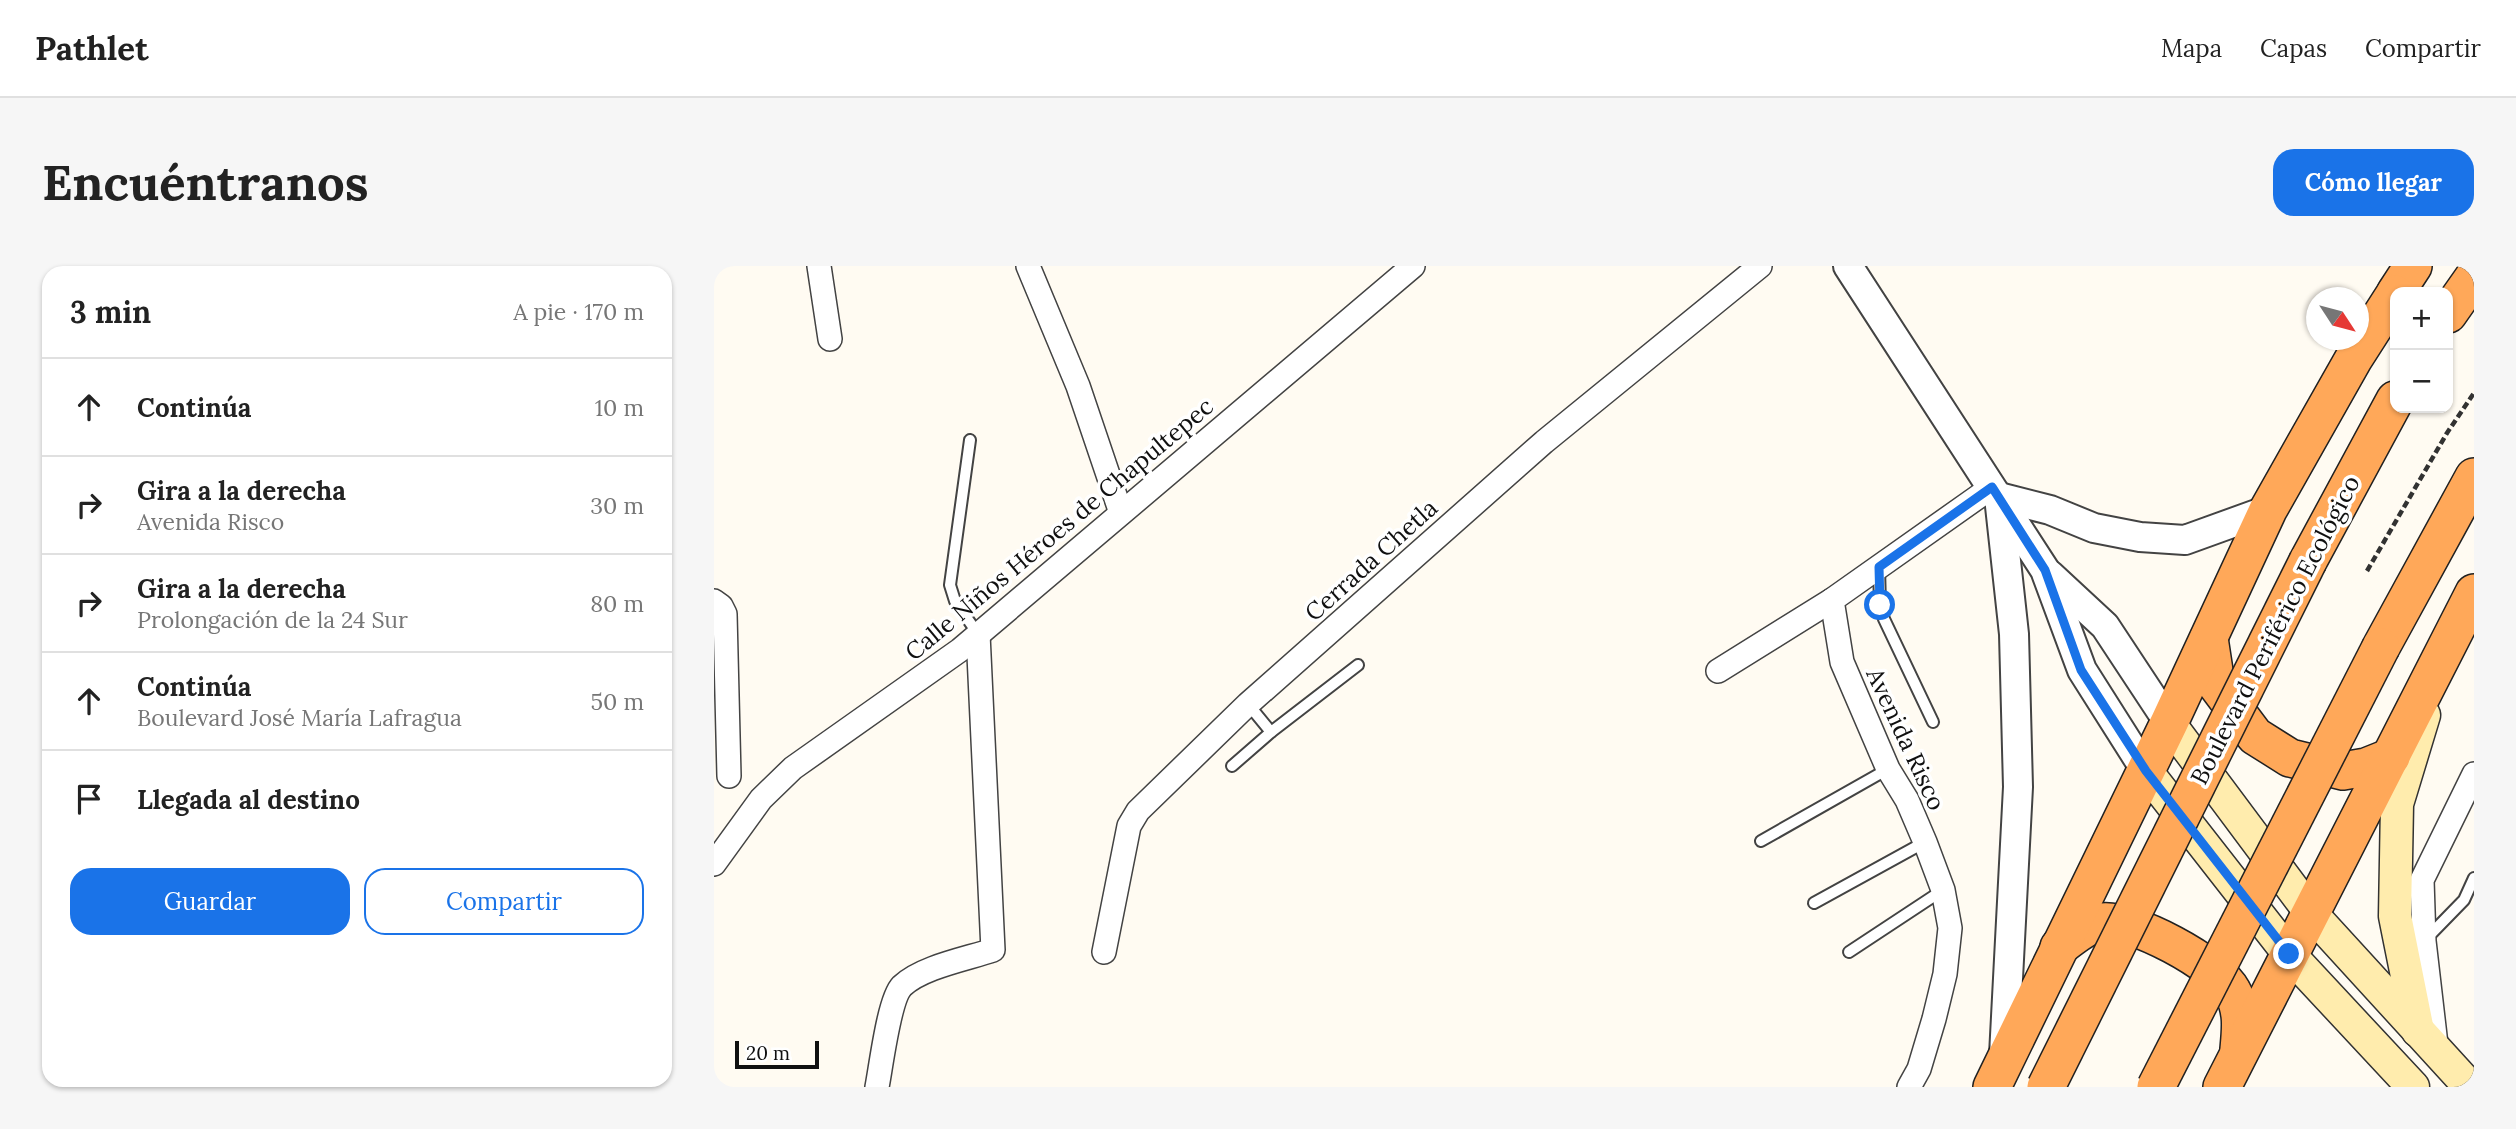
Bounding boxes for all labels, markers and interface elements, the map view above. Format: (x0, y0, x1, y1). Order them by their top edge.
text: Pathlet (35, 27, 149, 69)
text: Mapa (2161, 33, 2222, 64)
text: Capas (2260, 33, 2327, 64)
text: Compartir (2365, 33, 2481, 64)
button: Cómo llegar (2273, 149, 2474, 216)
text: Encuéntranos (42, 151, 369, 213)
north arrow (2306, 287, 2369, 350)
map controls (2390, 287, 2453, 413)
button: + (2390, 287, 2453, 350)
text: 3 min (70, 293, 151, 331)
text: A pie · 170 m (513, 297, 644, 326)
button: − (2390, 350, 2453, 413)
icon: ahead (70, 388, 108, 426)
text: Continúa (137, 391, 251, 424)
street label: Calle Niños Héroes de Chapultepec (898, 391, 1220, 667)
text: 10 m (595, 393, 644, 422)
street label: Boulevard Periférico Ecológico (2183, 470, 2367, 790)
text: Gira a la derecha (137, 474, 346, 507)
icon: right (70, 486, 108, 524)
text: 30 m (590, 491, 644, 520)
street label: Cerrada Chetla (1298, 492, 1444, 628)
text: Avenida Risco (137, 507, 284, 536)
text: Gira a la derecha (137, 572, 346, 605)
icon: right (70, 584, 108, 622)
text: 80 m (590, 589, 644, 618)
route start (1864, 589, 1895, 620)
text: Prolongación de la 24 Sur (137, 605, 408, 634)
street label: Avenida Risco (1859, 662, 1952, 815)
text: Continúa (137, 670, 251, 703)
icon: ahead (70, 682, 108, 720)
text: 50 m (591, 687, 644, 716)
text: Boulevard José María Lafragua (137, 703, 462, 732)
icon: arrive (70, 780, 108, 818)
text: Llegada al destino (137, 783, 360, 816)
button: Guardar (70, 868, 350, 935)
button: Compartir (364, 868, 644, 935)
route end (2273, 938, 2304, 969)
scale bar (735, 1038, 819, 1070)
text: 20 m (746, 1041, 790, 1065)

